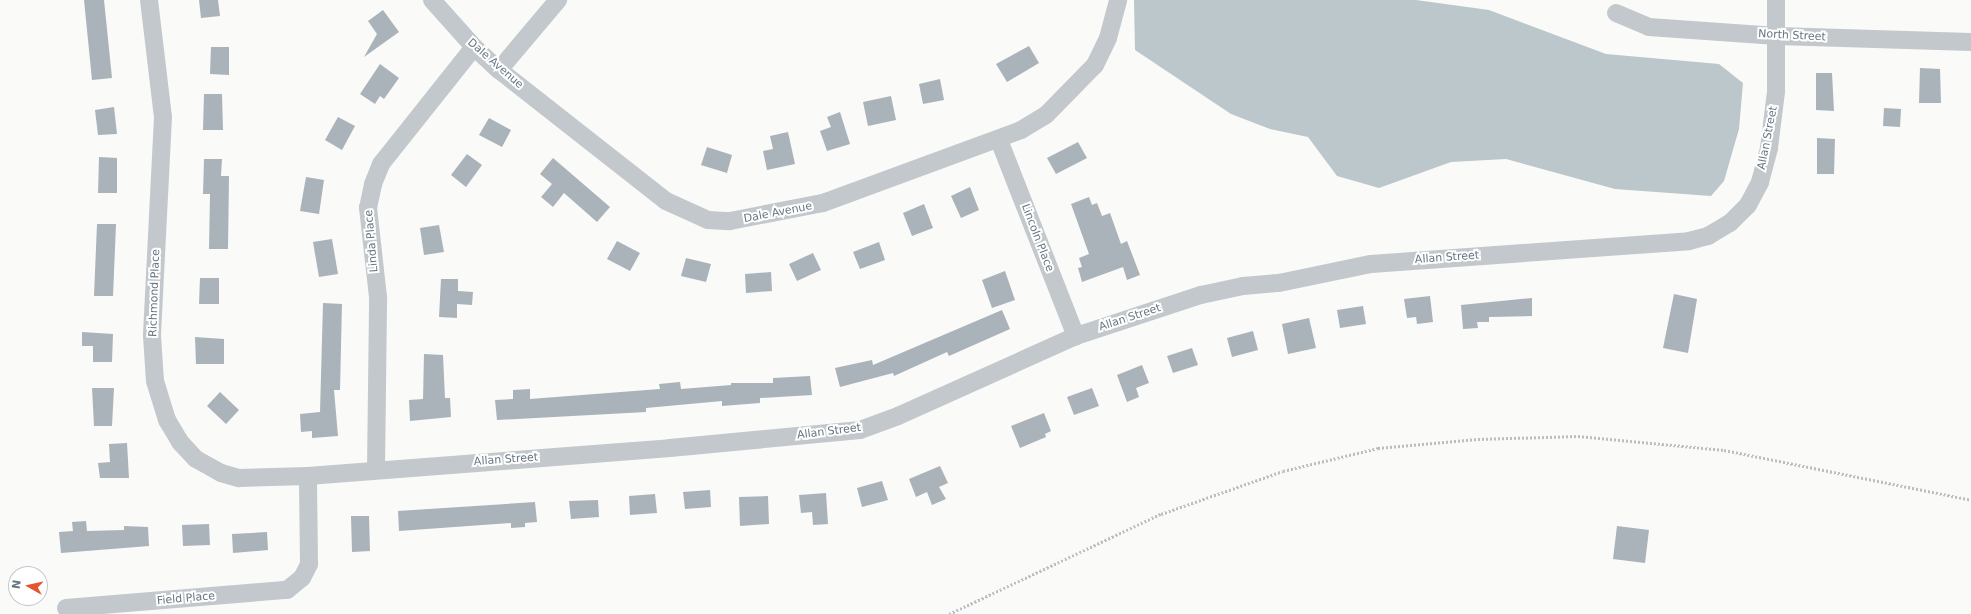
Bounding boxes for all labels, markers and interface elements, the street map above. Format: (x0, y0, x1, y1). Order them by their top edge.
street label: North Street (1758, 28, 1826, 44)
street label: Dale Avenue (464, 36, 526, 92)
street label: Allan Street (1755, 105, 1781, 171)
street label: Dale Avenue (743, 200, 813, 226)
street label: Lincoln Place (1018, 202, 1056, 274)
street label: Linda Place (363, 209, 381, 273)
street label: Richmond Place (147, 249, 163, 337)
street label: Allan Street (1414, 249, 1480, 267)
street label: Allan Street (1097, 302, 1163, 334)
street label: Allan Street (796, 422, 862, 442)
street label: Allan Street (473, 451, 539, 469)
north arrow (8, 566, 48, 606)
text: N (10, 579, 24, 590)
street label: Field Place (156, 590, 216, 608)

